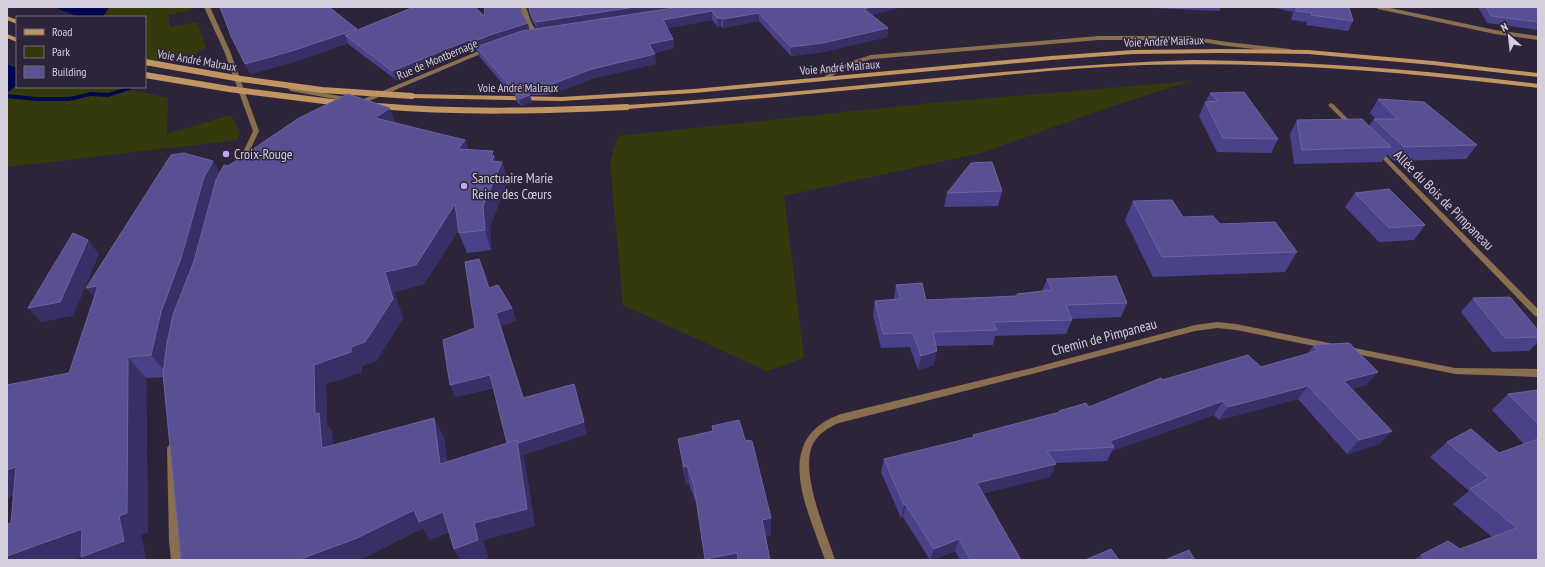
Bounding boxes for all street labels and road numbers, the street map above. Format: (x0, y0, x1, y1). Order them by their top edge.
street label: Voie André Malraux (1123, 32, 1204, 50)
street label: Rue de Montbernage (394, 35, 480, 83)
street label: Voie André Malraux (155, 45, 238, 74)
street label: Voie André Malraux (798, 56, 881, 78)
street label: Voie André Malraux (477, 80, 558, 95)
street label: Allée du Bois de Pimpaneau (1390, 146, 1498, 254)
street label: Chemin de Pimpaneau (1049, 314, 1159, 360)

